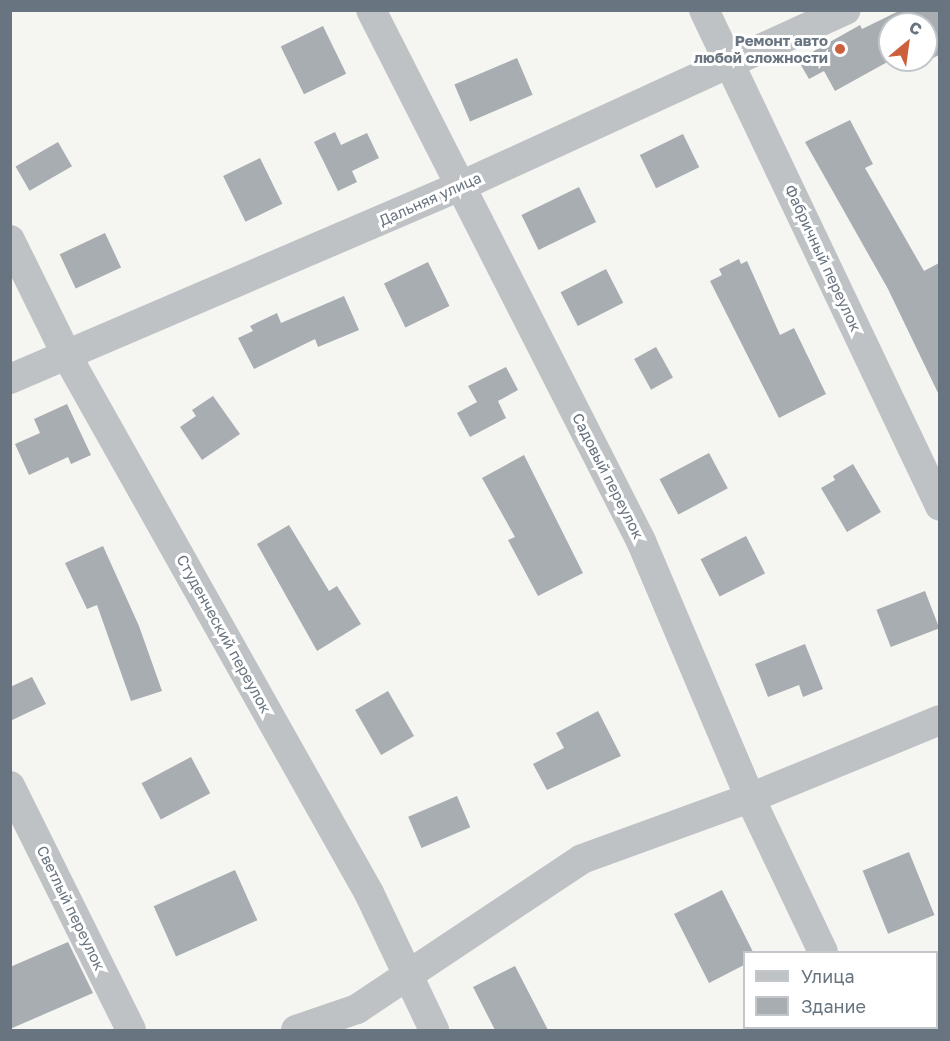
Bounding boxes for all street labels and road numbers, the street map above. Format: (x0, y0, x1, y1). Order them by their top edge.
street label: Дальняя улица (376, 168, 484, 230)
street label: Фабричный переулок (781, 182, 865, 334)
street label: Садовый переулок (568, 410, 648, 542)
street label: Студенческий переулок (173, 552, 275, 716)
street label: Светлый переулок (33, 843, 109, 973)

